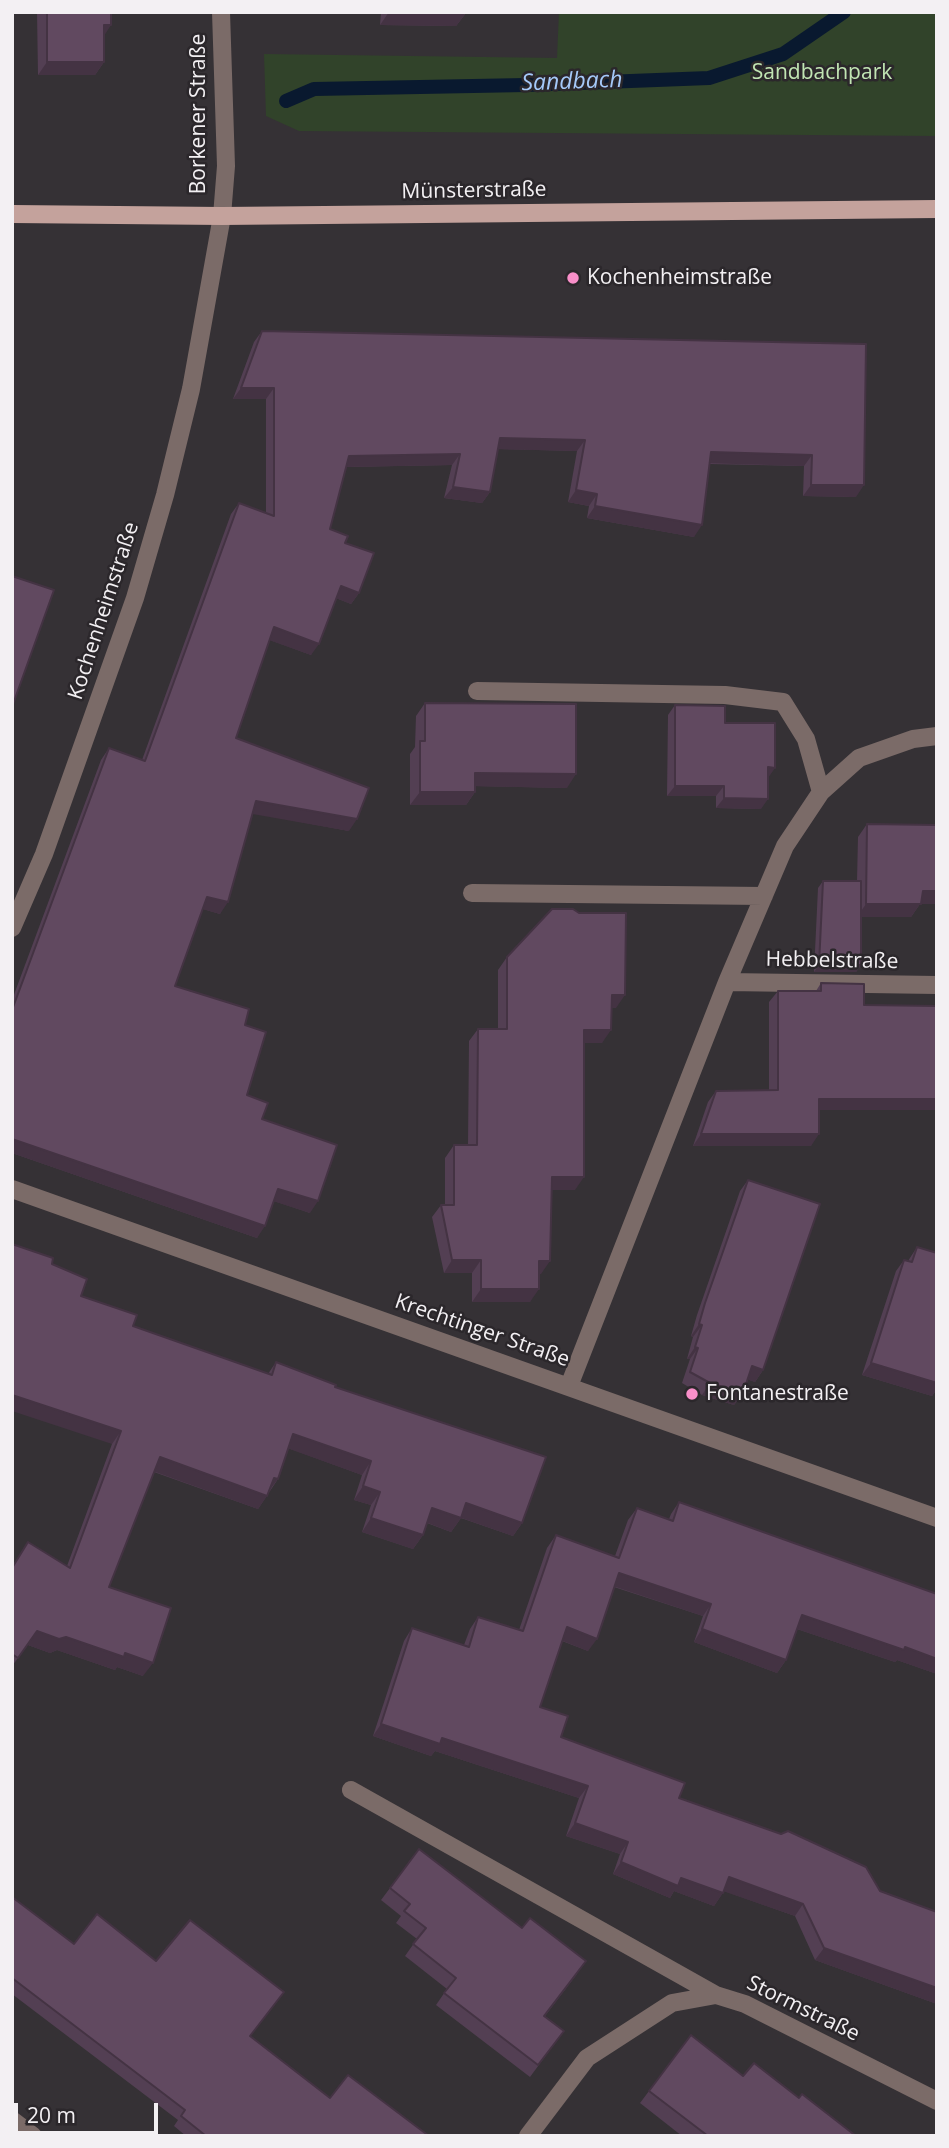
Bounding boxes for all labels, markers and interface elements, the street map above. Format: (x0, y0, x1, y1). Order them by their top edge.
street label: Borkener Straße (186, 34, 212, 194)
park label: Sandbachpark (752, 60, 892, 86)
water label: Sandbach (521, 66, 623, 98)
street label: Münsterstraße (401, 177, 547, 205)
place label: Kochenheimstraße (587, 265, 772, 291)
marker: Kochenheimstraße (565, 270, 581, 286)
street label: Kochenheimstraße (63, 519, 145, 703)
street label: Hebbelstraße (765, 947, 899, 975)
street label: Krechtinger Straße (391, 1289, 573, 1373)
place label: Fontanestraße (706, 1381, 849, 1407)
marker: Fontanestraße (684, 1386, 700, 1402)
street label: Stormstraße (743, 1971, 863, 2047)
scale bar (18, 2088, 161, 2132)
text: 20 m (27, 2101, 76, 2129)

